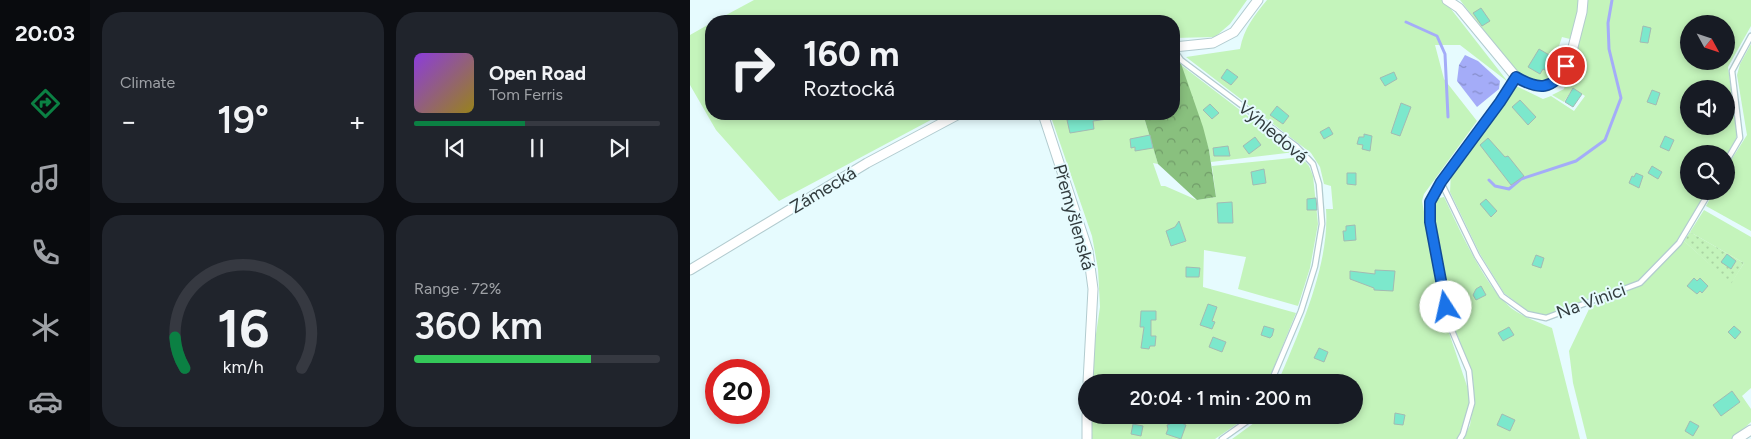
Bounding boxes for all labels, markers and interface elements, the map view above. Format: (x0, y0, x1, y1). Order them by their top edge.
north arrow (1680, 15, 1735, 70)
map controls (1680, 15, 1735, 200)
text: 20:03 (15, 20, 75, 47)
text: 160 m (803, 33, 900, 75)
icon: right (720, 35, 785, 100)
pin (1545, 45, 1587, 87)
icon: arrive (1552, 52, 1580, 80)
text: Open Road (489, 62, 586, 85)
text: Climate (120, 73, 175, 92)
text: Roztocká (803, 75, 895, 102)
button: sound (1680, 80, 1735, 135)
text: Tom Ferris (489, 85, 563, 104)
icon: directions (28, 86, 63, 121)
street label: Výhledová (1233, 96, 1313, 168)
text: 19° (217, 97, 269, 143)
text: − (120, 104, 137, 138)
text: + (349, 104, 366, 138)
icon: previous (441, 134, 469, 162)
icon: pause (523, 134, 551, 162)
icon: next (605, 134, 633, 162)
button: search (1680, 145, 1735, 200)
icon: music (28, 161, 63, 196)
street label: Přemyšlenská (1048, 161, 1100, 273)
street label: Zámecká (786, 162, 860, 218)
icon: phone (28, 235, 63, 270)
street label: Na Vinici (1553, 278, 1629, 324)
text: Range · 72% (414, 279, 501, 298)
position arrow (1419, 280, 1471, 332)
text: 16 (217, 298, 269, 360)
text: 360 km (414, 303, 543, 349)
icon: climate (28, 310, 63, 345)
text: km/h (223, 356, 263, 377)
speed limit sign: 20 (705, 359, 770, 424)
icon: car (28, 384, 63, 419)
text: 20:04 · 1 min · 200 m (1130, 387, 1311, 410)

